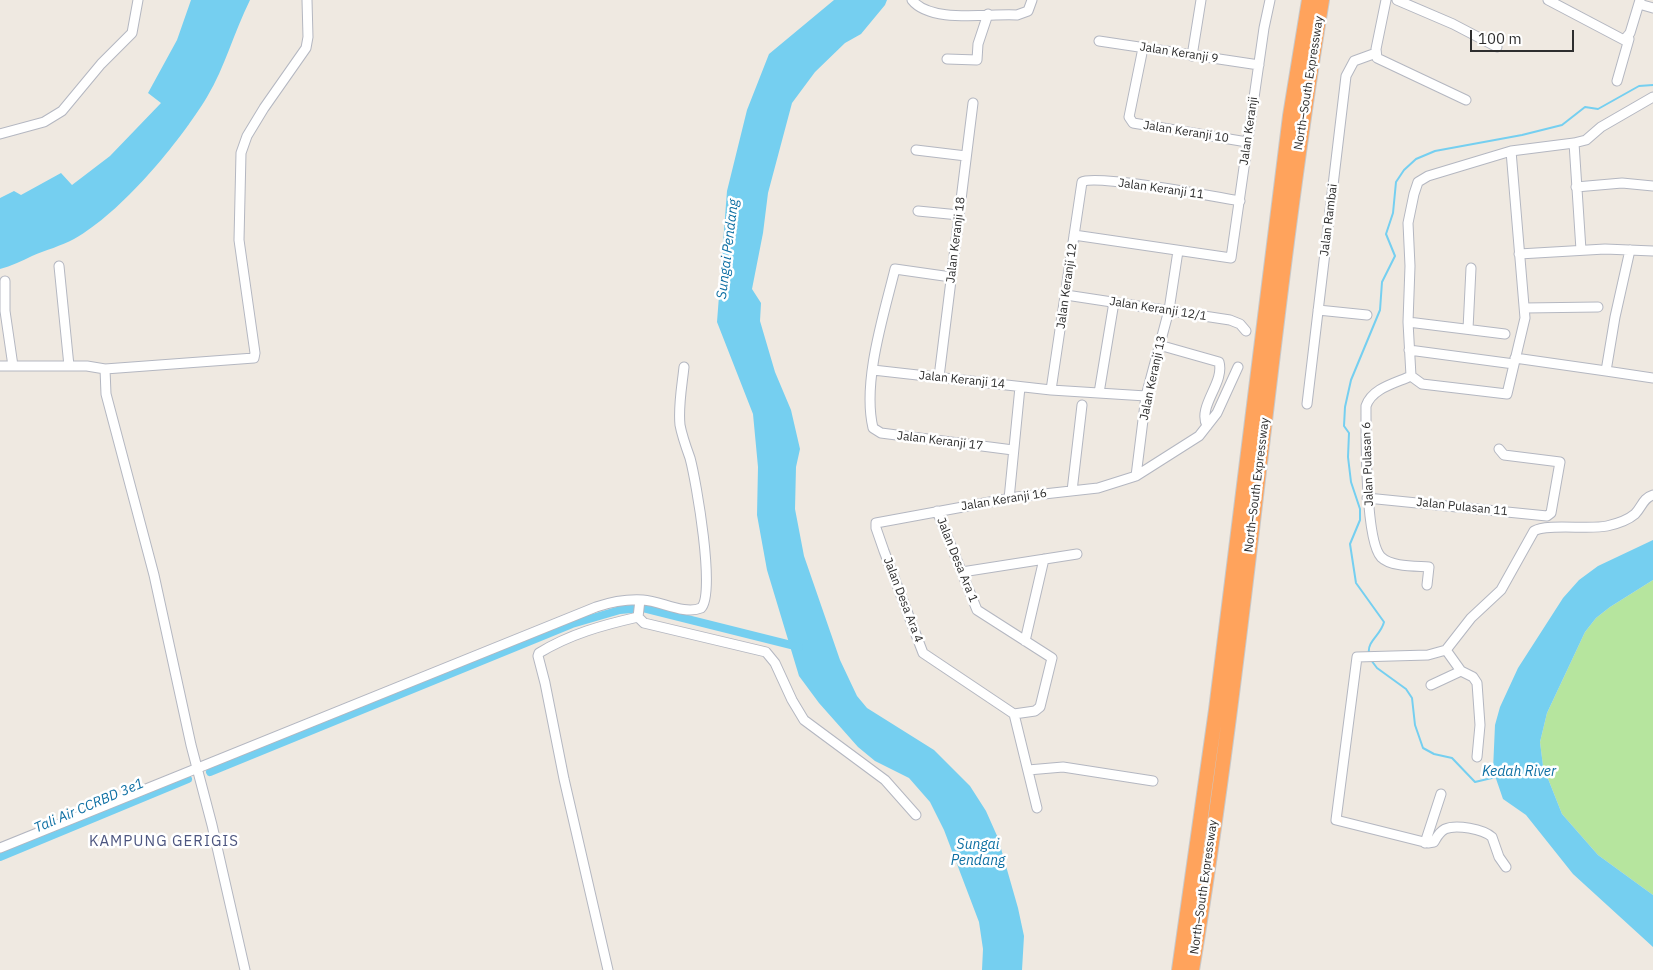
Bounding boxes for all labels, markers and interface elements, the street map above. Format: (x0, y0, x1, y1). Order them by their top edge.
street label: North–South Expressway (1291, 15, 1327, 151)
scale bar (1473, 20, 1577, 52)
text: 100 m (1478, 29, 1522, 48)
street label: Jalan Keranji 9 (1139, 40, 1219, 66)
street label: Jalan Keranji (1237, 96, 1261, 166)
street label: Jalan Keranji 10 (1142, 118, 1230, 146)
street label: Jalan Keranji 11 (1117, 176, 1205, 202)
street label: Jalan Rambai (1317, 183, 1341, 257)
street label: Jalan Keranji 18 (944, 196, 968, 284)
water label: Sungai Pendang (714, 198, 742, 300)
street label: Jalan Keranji 12 (1054, 242, 1080, 330)
street label: Jalan Keranji 12/1 (1108, 294, 1208, 324)
street label: Jalan Keranji 13 (1137, 334, 1169, 422)
street label: Jalan Keranji 14 (918, 368, 1006, 392)
street label: North–South Expressway (1242, 417, 1272, 553)
street label: Jalan Pulasan 6 (1359, 421, 1377, 507)
street label: Jalan Keranji 17 (896, 429, 984, 453)
street label: Jalan Keranji 16 (960, 486, 1048, 514)
street label: Jalan Pulasan 11 (1416, 495, 1508, 519)
street label: Jalan Desa Ara 1 (933, 516, 981, 604)
street label: Jalan Desa Ara 4 (880, 555, 926, 645)
water label: Kedah River (1482, 764, 1556, 780)
water label: Tali Air CCRBD 3e1 (32, 775, 146, 837)
street label: North–South Expressway (1187, 819, 1221, 955)
district label: KAMPUNG GERIGIS (87, 833, 241, 851)
water label: Sungai Pendang (951, 837, 1005, 870)

